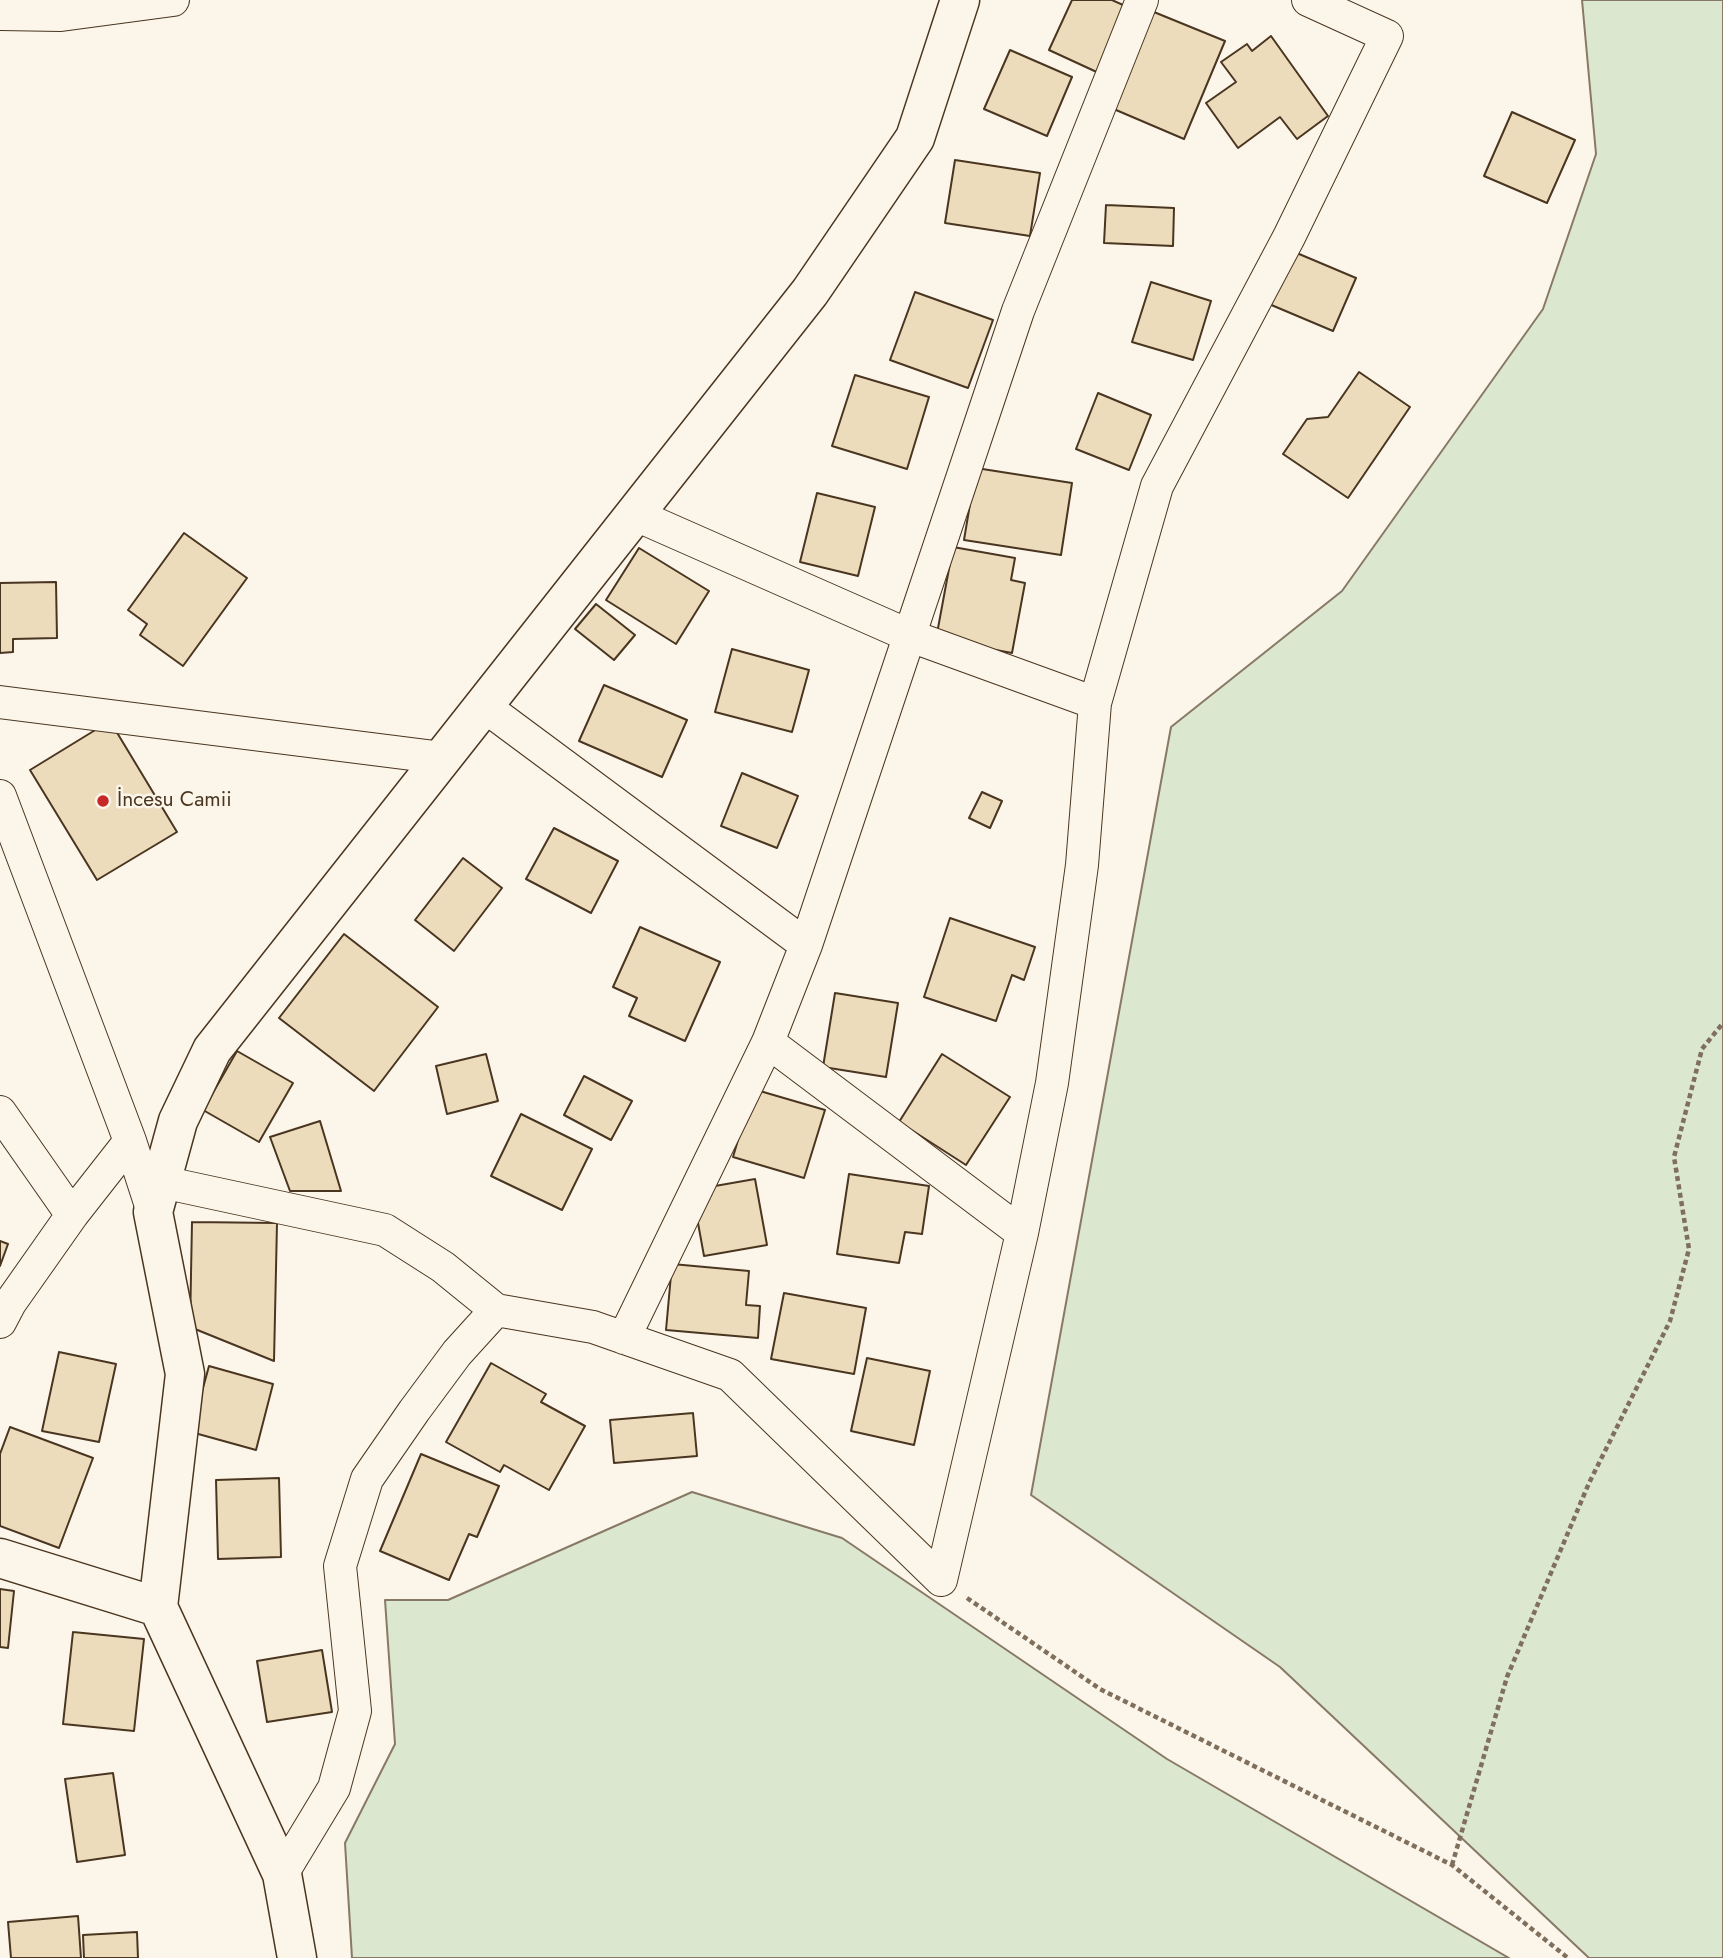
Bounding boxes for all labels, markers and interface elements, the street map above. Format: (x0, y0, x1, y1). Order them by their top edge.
place label: İncesu Camii (117, 788, 232, 814)
marker: İncesu Camii (95, 793, 111, 809)

